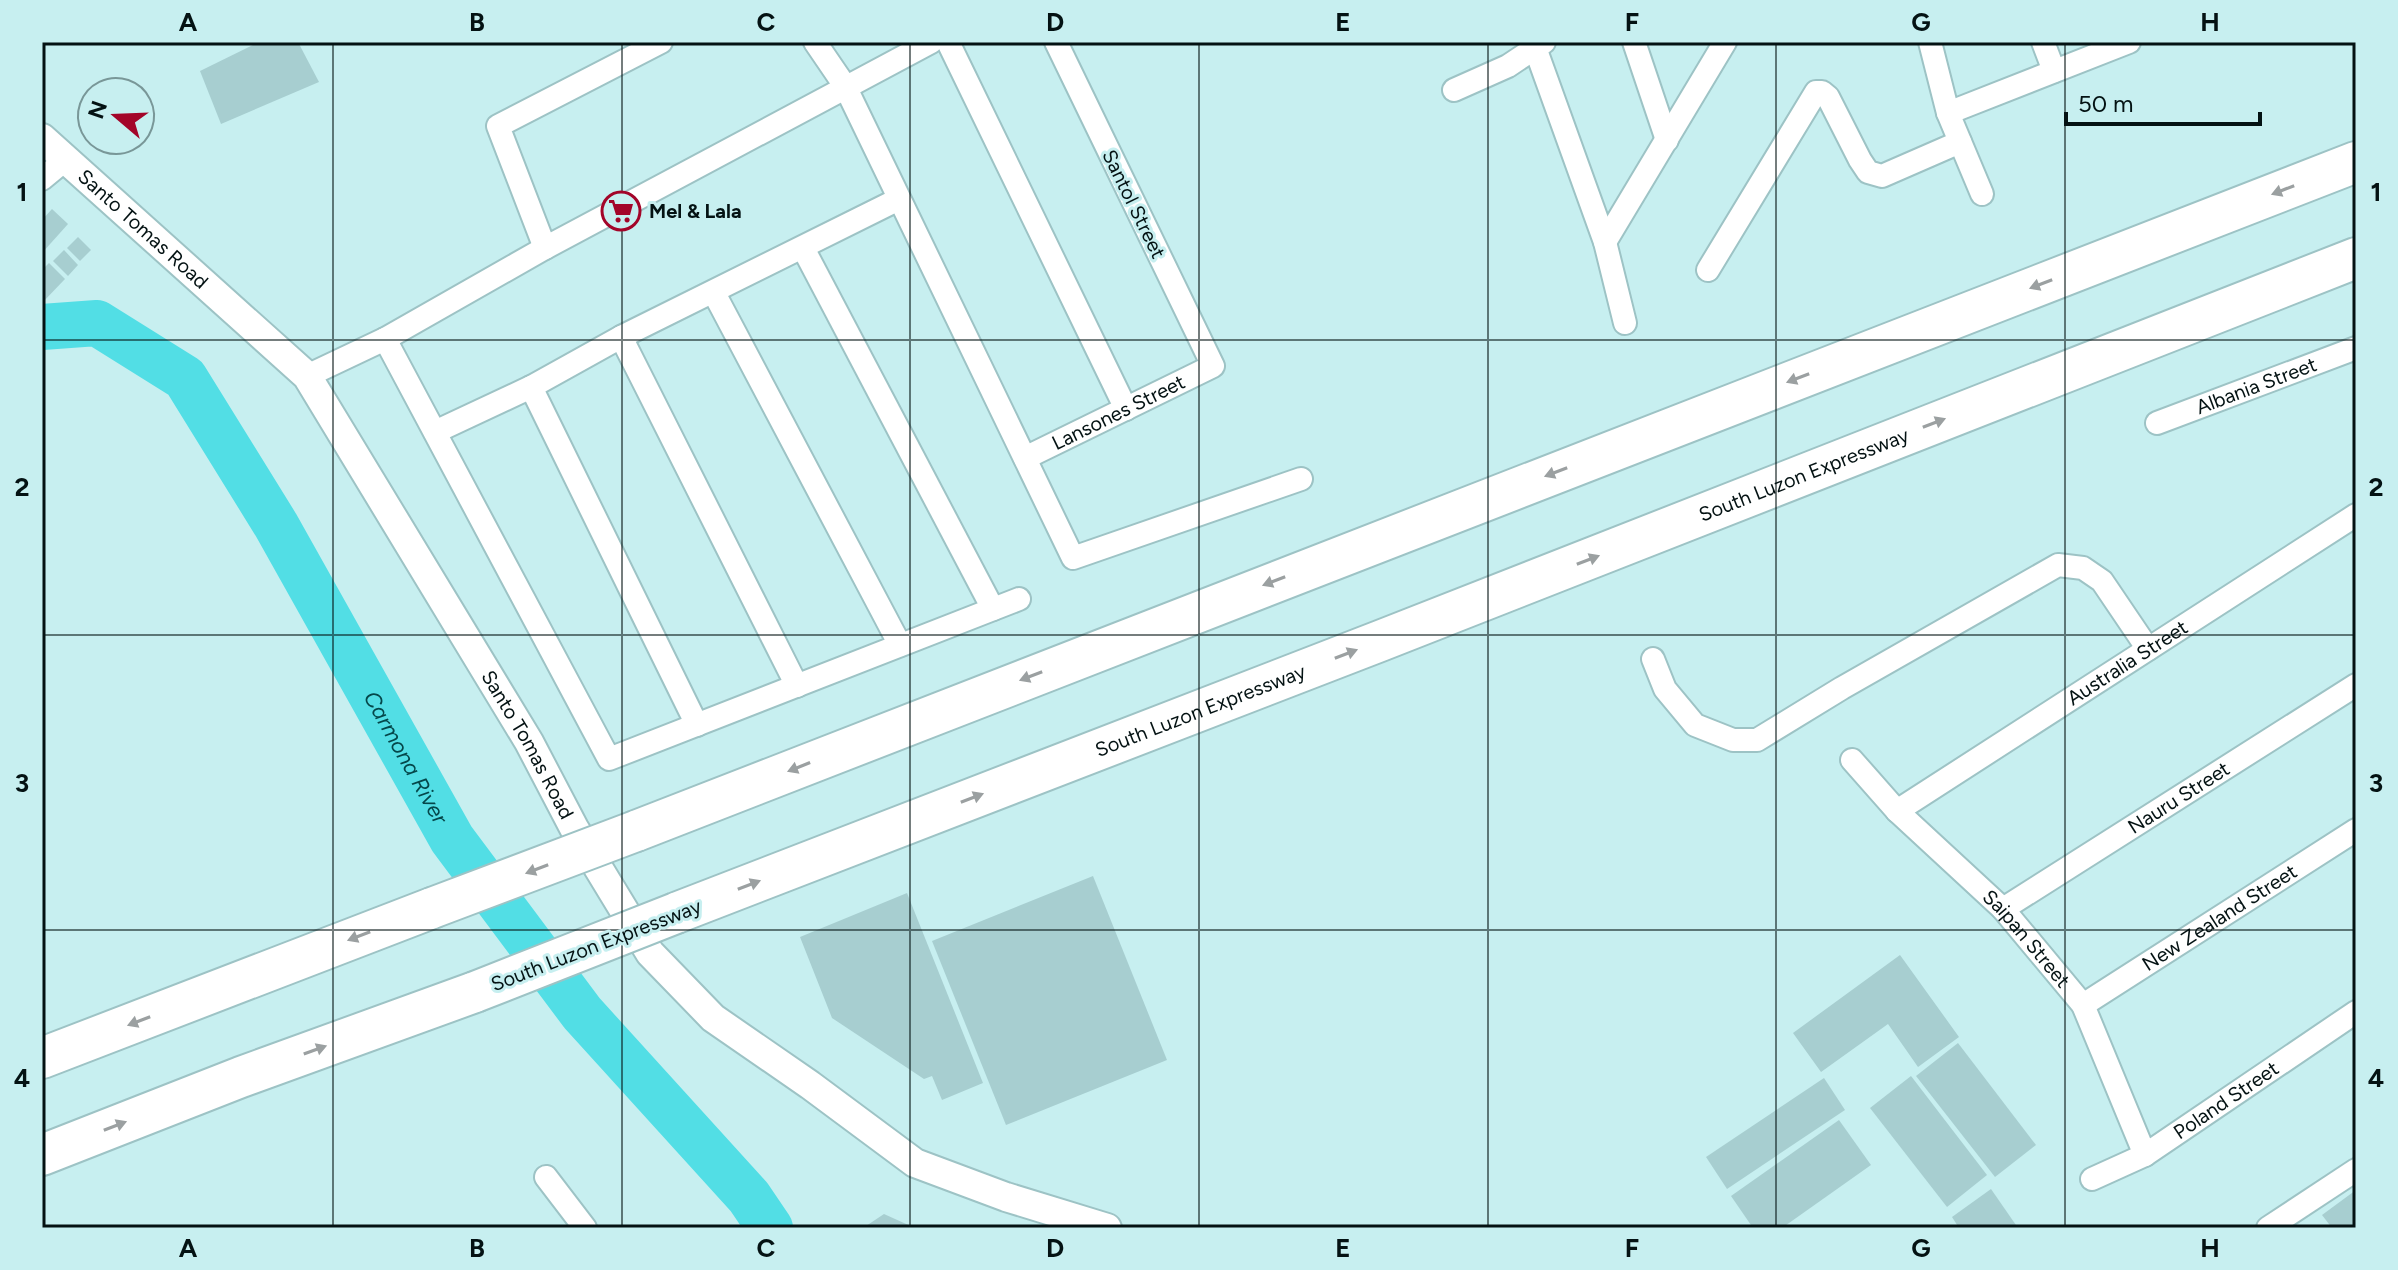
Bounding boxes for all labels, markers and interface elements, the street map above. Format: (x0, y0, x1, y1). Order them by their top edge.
text: A (179, 6, 198, 38)
text: B (469, 6, 485, 38)
text: C (757, 6, 776, 38)
text: D (1046, 6, 1064, 38)
text: E (1335, 6, 1351, 38)
text: F (1625, 6, 1639, 38)
text: G (1911, 6, 1931, 38)
text: H (2200, 6, 2220, 38)
north arrow (76, 76, 156, 156)
scale bar (2066, 76, 2260, 126)
text: 50 m (2078, 89, 2134, 118)
text: N (82, 97, 113, 122)
street label: Santol Street (1097, 146, 1171, 262)
street label: Santo Tomas Road (73, 164, 213, 294)
text: 1 (17, 176, 27, 208)
text: 1 (2371, 176, 2381, 208)
one-way arrow (2271, 184, 2295, 197)
supermarket icon: Mel & Lala (600, 190, 642, 232)
place label: Mel & Lala (649, 199, 742, 223)
one-way arrow (2029, 278, 2053, 291)
street label: Albania Street (2193, 352, 2320, 419)
street label: Lansones Street (1048, 370, 1189, 455)
one-way arrow (1786, 372, 1810, 385)
one-way arrow (1922, 417, 1946, 430)
street label: South Luzon Expressway (1695, 423, 1913, 527)
one-way arrow (1544, 466, 1568, 479)
text: 2 (14, 471, 30, 503)
text: 2 (2368, 471, 2384, 503)
one-way arrow (1576, 553, 1600, 566)
one-way arrow (1262, 575, 1286, 588)
street label: Australia Street (2062, 615, 2192, 710)
one-way arrow (1334, 647, 1358, 660)
street label: South Luzon Expressway (1092, 659, 1309, 762)
street label: Santo Tomas Road (476, 666, 579, 823)
one-way arrow (1019, 670, 1043, 683)
water label: Carmona River (358, 686, 455, 830)
street label: Nauru Street (2123, 756, 2234, 839)
one-way arrow (787, 761, 811, 774)
text: 3 (15, 767, 29, 799)
text: 3 (2369, 767, 2383, 799)
one-way arrow (960, 791, 984, 804)
street label: New Zealand Street (2137, 859, 2301, 976)
one-way arrow (525, 863, 549, 876)
one-way arrow (737, 878, 761, 891)
street label: Saipan Street (1978, 885, 2075, 992)
street label: South Luzon Expressway (487, 894, 705, 996)
one-way arrow (347, 930, 371, 943)
one-way arrow (127, 1015, 151, 1028)
one-way arrow (303, 1043, 327, 1056)
street label: Poland Street (2169, 1056, 2283, 1144)
text: 4 (14, 1062, 30, 1094)
text: 4 (2368, 1062, 2384, 1094)
one-way arrow (103, 1119, 127, 1132)
text: A (179, 1232, 198, 1264)
text: B (469, 1232, 485, 1264)
text: C (757, 1232, 776, 1264)
text: D (1046, 1232, 1064, 1264)
text: E (1335, 1232, 1351, 1264)
text: F (1625, 1232, 1639, 1264)
text: G (1911, 1232, 1931, 1264)
text: H (2200, 1232, 2220, 1264)

